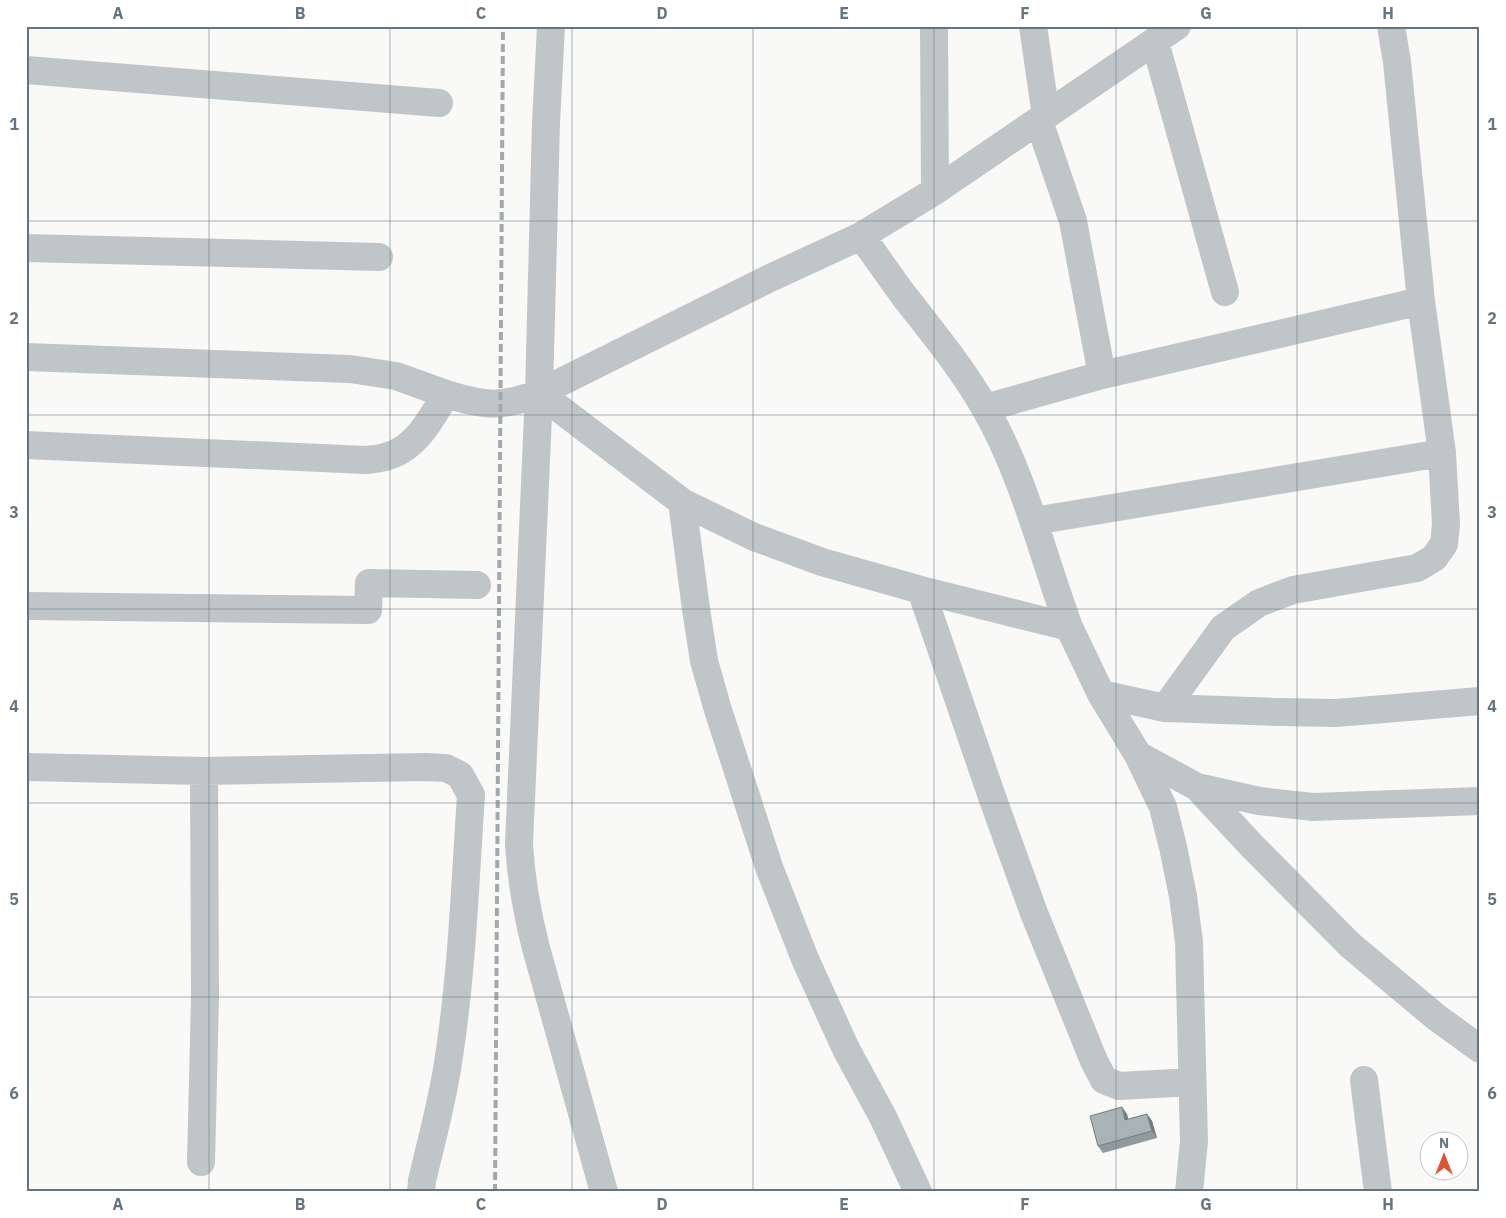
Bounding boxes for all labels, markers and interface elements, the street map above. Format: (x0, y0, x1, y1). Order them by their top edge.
text: A (113, 3, 124, 23)
text: B (295, 3, 306, 23)
text: C (476, 3, 486, 23)
text: D (656, 3, 668, 23)
text: E (839, 3, 849, 23)
text: F (1020, 3, 1030, 23)
text: G (1200, 3, 1212, 23)
text: H (1382, 3, 1394, 23)
text: 1 (9, 114, 19, 134)
text: 1 (1487, 114, 1497, 134)
text: 2 (9, 308, 19, 328)
text: 2 (1487, 308, 1497, 328)
text: 3 (9, 502, 19, 522)
text: 3 (1487, 502, 1497, 522)
text: 4 (9, 696, 19, 716)
text: 4 (1487, 696, 1497, 716)
text: 5 (9, 889, 19, 909)
text: 5 (1487, 889, 1497, 909)
text: 6 (9, 1083, 19, 1103)
text: 6 (1487, 1083, 1497, 1103)
north arrow (1418, 1130, 1468, 1180)
text: N (1439, 1134, 1449, 1152)
text: A (113, 1194, 124, 1214)
text: B (295, 1194, 306, 1214)
text: C (476, 1194, 486, 1214)
text: D (656, 1194, 668, 1214)
text: E (839, 1194, 849, 1214)
text: F (1020, 1194, 1030, 1214)
text: G (1200, 1194, 1212, 1214)
text: H (1382, 1194, 1394, 1214)

